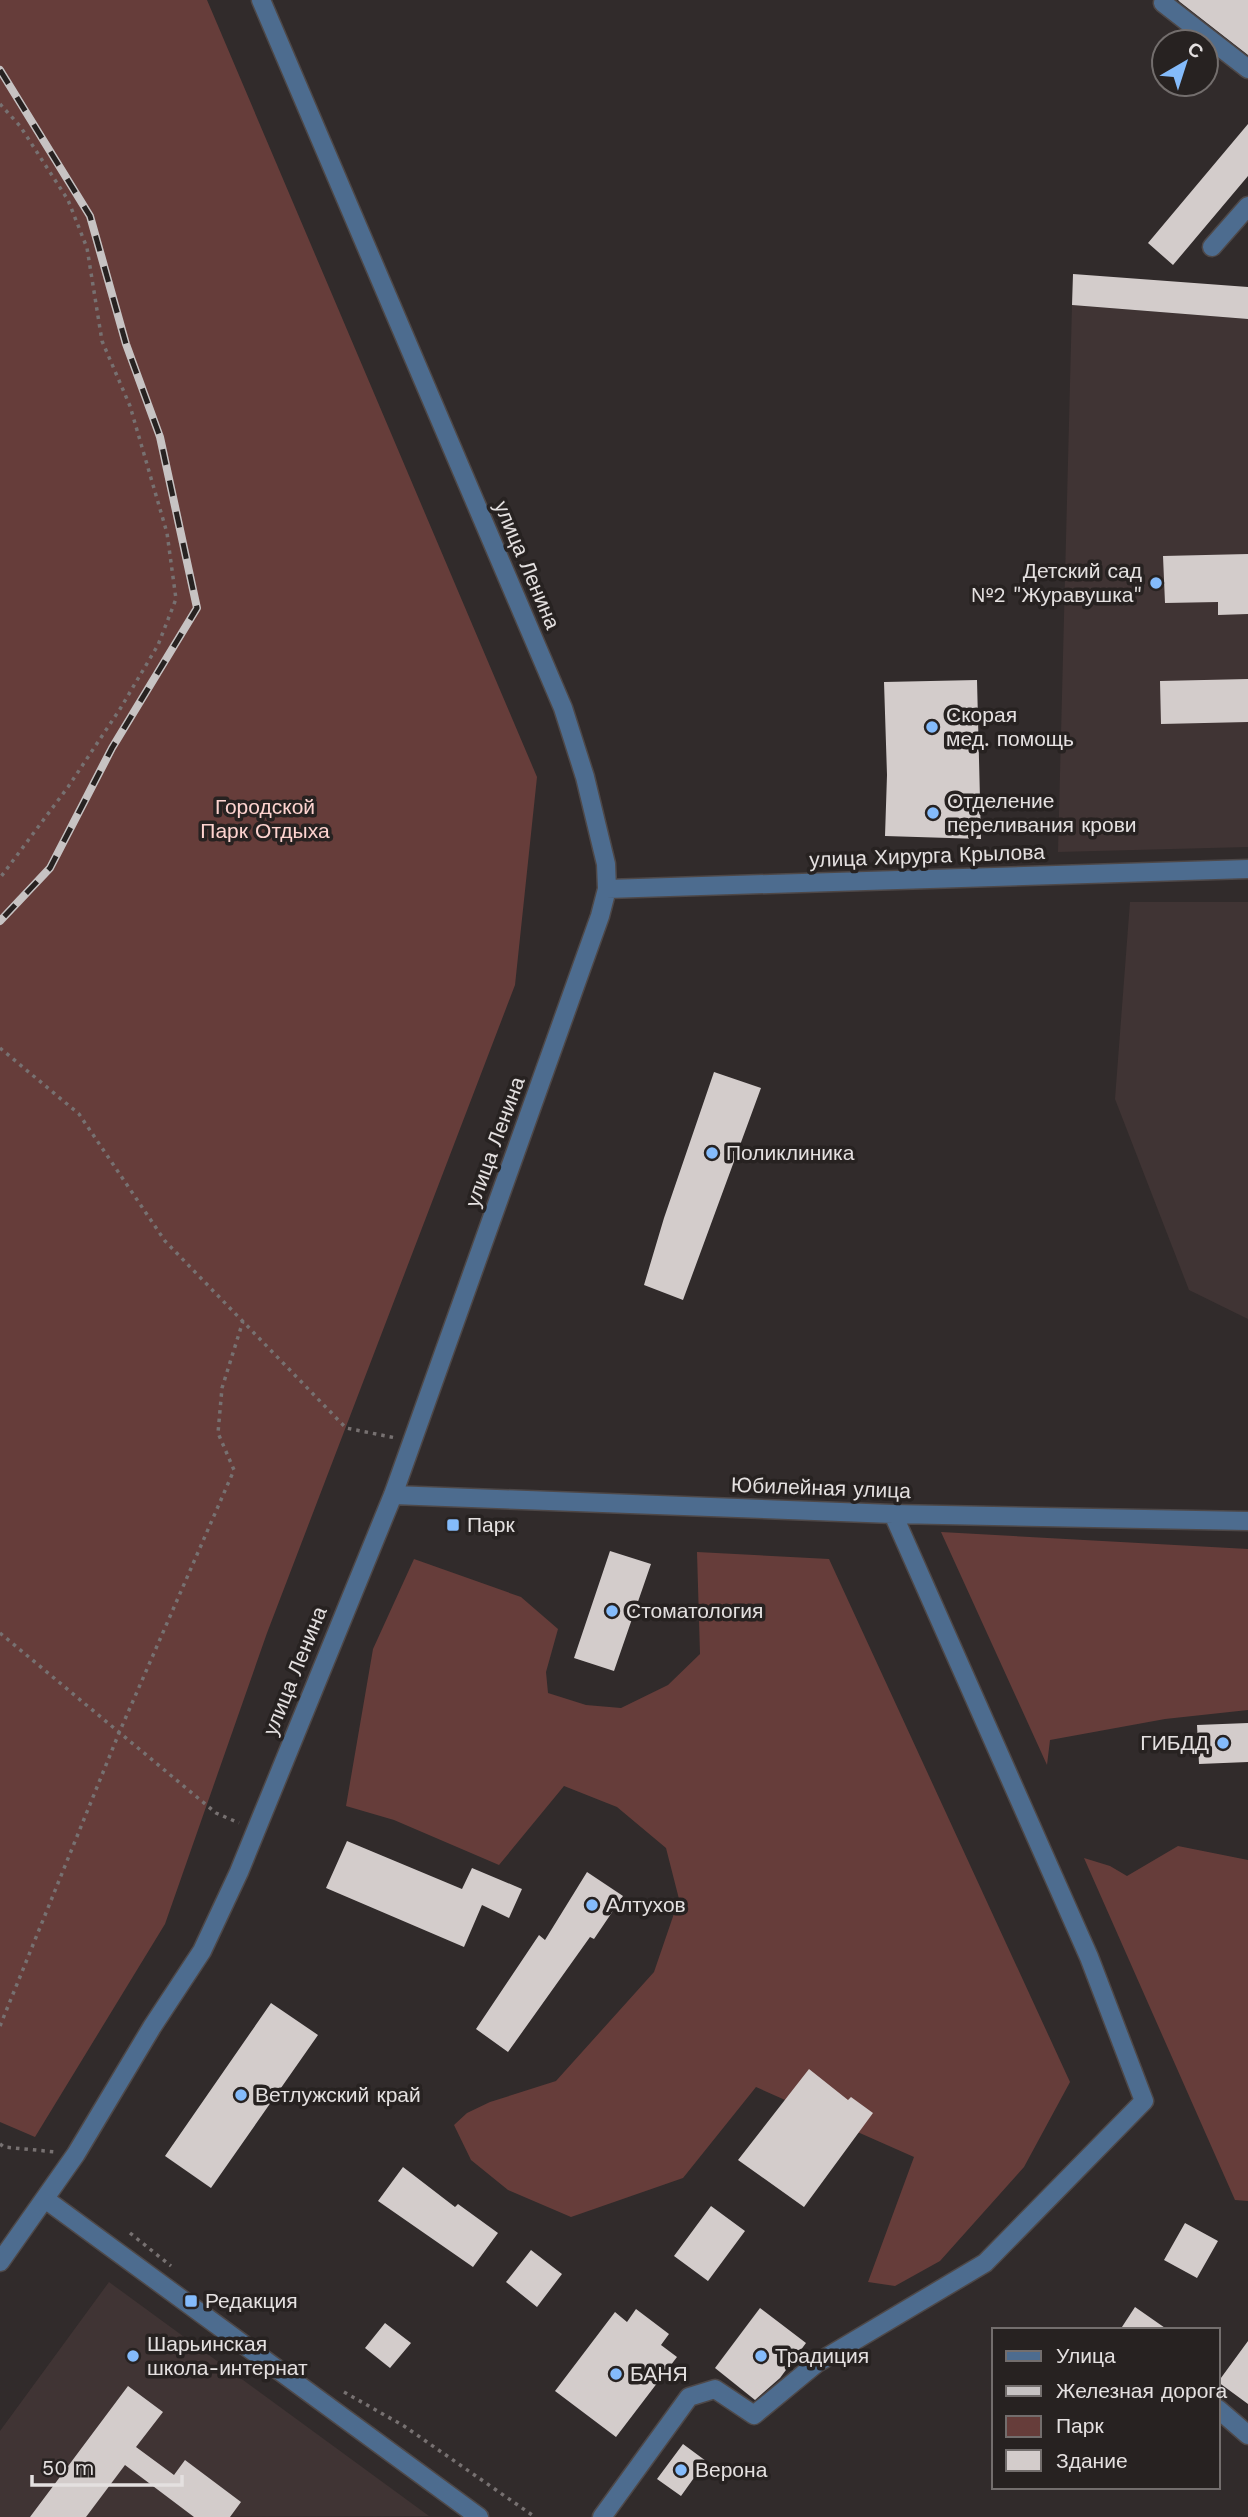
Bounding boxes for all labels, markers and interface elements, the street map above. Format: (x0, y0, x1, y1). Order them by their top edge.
north arrow (1150, 28, 1220, 98)
text: С (1183, 37, 1208, 64)
street label: улица Ленина (489, 497, 566, 633)
place label: Детский сад №2 "Журавушка" (971, 558, 1142, 607)
marker: Детский сад №2 "Журавушка" (1148, 575, 1164, 591)
place label: Скорая мед. помощь (946, 702, 1074, 751)
marker: Скорая мед. помощь (924, 719, 940, 735)
place label: Отделение переливания крови (947, 788, 1137, 837)
park label: Городской Парк Отдыха (200, 794, 330, 843)
marker: Отделение переливания крови (925, 805, 941, 821)
street label: улица Хирурга Крылова (809, 839, 1046, 872)
street label: улица Ленина (459, 1073, 530, 1210)
place label: Поликлиника (726, 1140, 855, 1165)
marker: Поликлиника (704, 1145, 720, 1161)
street label: Юбилейная улица (731, 1472, 912, 1503)
place label: Парк (467, 1512, 515, 1537)
marker: Парк (445, 1517, 461, 1533)
place label: Стоматология (626, 1598, 763, 1623)
street label: улица Ленина (257, 1602, 332, 1739)
marker: Стоматология (604, 1603, 620, 1619)
place label: ГИБДД (1140, 1730, 1209, 1755)
marker: ГИБДД (1215, 1735, 1231, 1751)
place label: Алтухов (606, 1892, 686, 1917)
marker: Алтухов (584, 1897, 600, 1913)
place label: Ветлужский край (255, 2082, 421, 2107)
marker: Ветлужский край (233, 2087, 249, 2103)
place label: Редакция (205, 2288, 298, 2313)
marker: Редакция (183, 2293, 199, 2309)
legend (992, 2328, 1220, 2489)
place label: Шарьинская школа-интернат (147, 2331, 308, 2380)
place label: Традиция (775, 2343, 869, 2368)
text: Улица (1056, 2343, 1116, 2368)
marker: Шарьинская школа-интернат (125, 2348, 141, 2364)
marker: Традиция (753, 2348, 769, 2364)
place label: БАНЯ (630, 2361, 688, 2386)
marker: БАНЯ (608, 2366, 624, 2382)
text: Железная дорога (1056, 2378, 1228, 2403)
text: Парк (1056, 2413, 1104, 2438)
scale bar (32, 2444, 182, 2488)
text: Здание (1056, 2448, 1128, 2473)
text: 50 m (42, 2455, 94, 2480)
place label: Верона (695, 2457, 768, 2482)
marker: Верона (673, 2462, 689, 2478)

